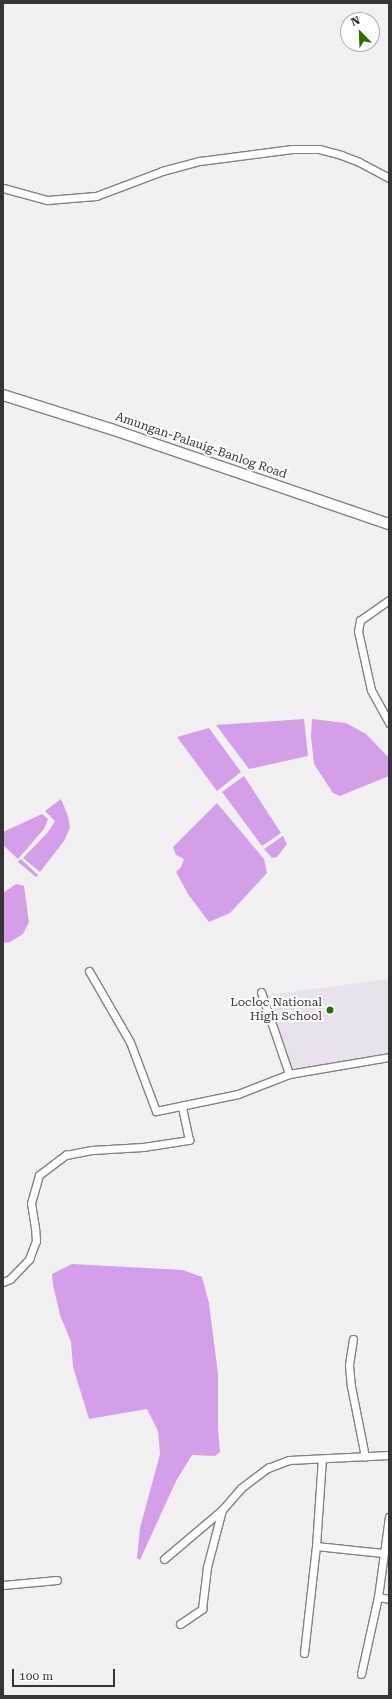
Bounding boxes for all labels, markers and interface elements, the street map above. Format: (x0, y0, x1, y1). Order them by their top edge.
north arrow (340, 12, 380, 52)
text: N (349, 14, 362, 29)
street label: Amungan-Palauig-Banlog Road (113, 410, 289, 482)
place label: Locloc National High School (230, 996, 322, 1024)
marker: Locloc National High School (325, 1005, 335, 1015)
scale bar (14, 1661, 117, 1687)
text: 100 m (19, 1669, 53, 1683)

